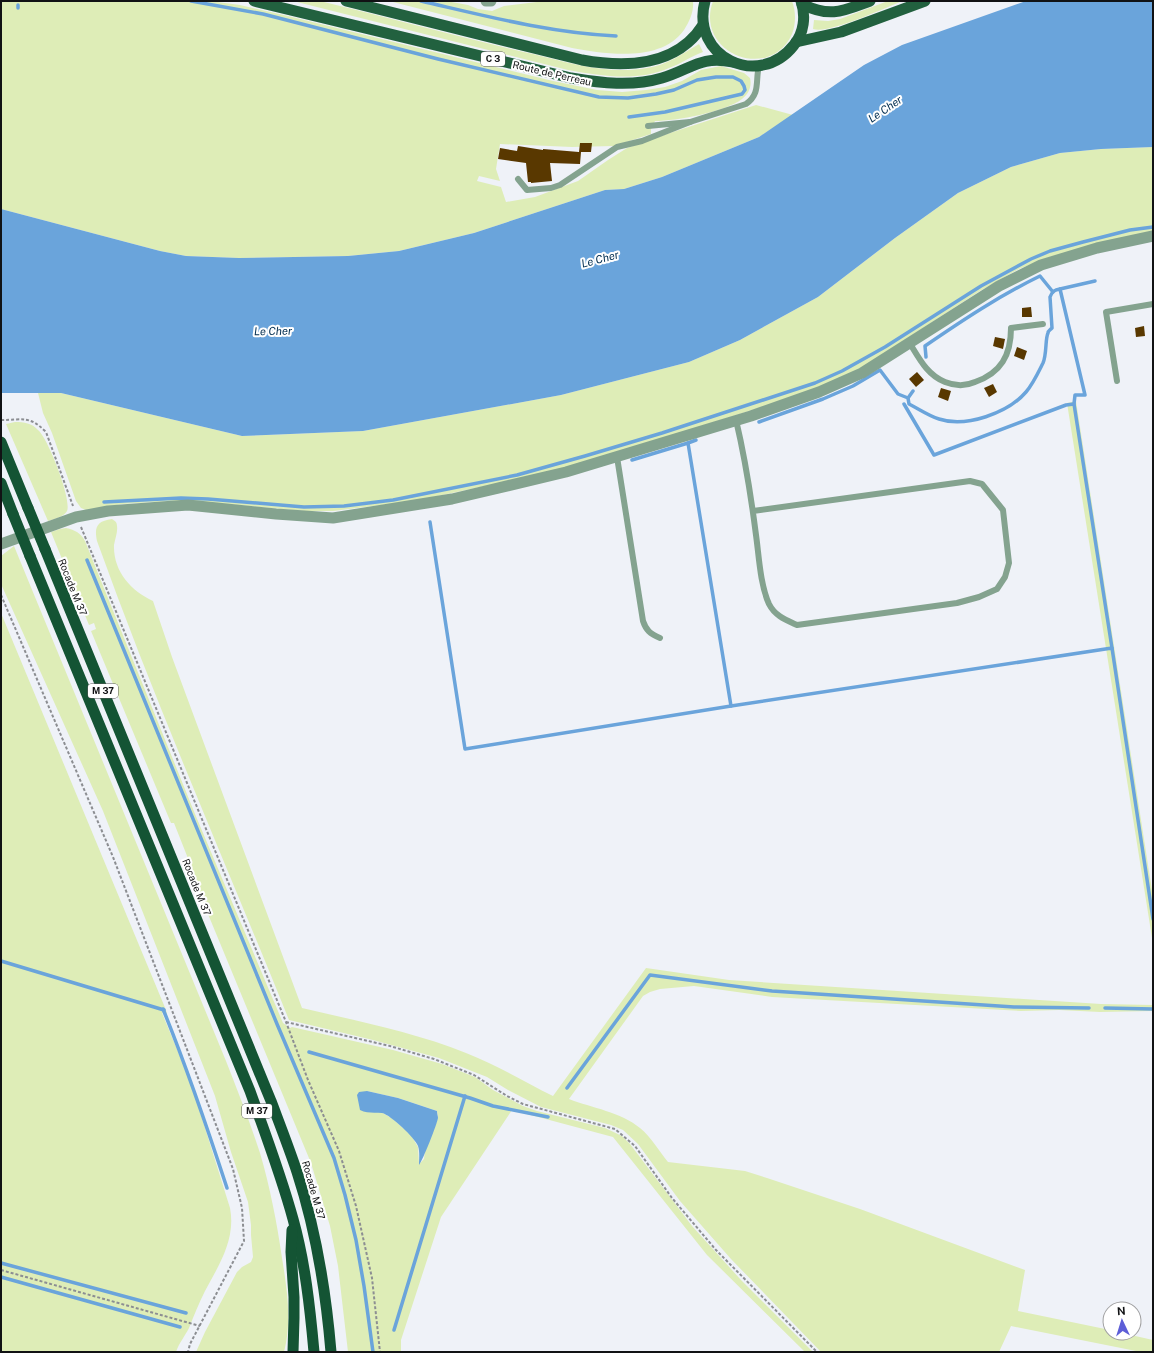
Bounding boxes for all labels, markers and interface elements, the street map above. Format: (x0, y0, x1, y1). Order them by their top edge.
road number: C 3 (481, 52, 505, 66)
street label: Route de Perreau (512, 58, 593, 88)
water label: Le Cher (866, 93, 905, 125)
water label: Le Cher (580, 248, 621, 270)
water label: Le Cher (254, 325, 293, 337)
street label: Rocade M 37 (56, 557, 90, 617)
road number: M 37 (88, 684, 118, 698)
street label: Rocade M 37 (180, 857, 214, 917)
road number: M 37 (242, 1104, 272, 1118)
street label: Rocade M 37 (300, 1159, 328, 1221)
north arrow (1102, 1301, 1142, 1341)
text: N (1117, 1305, 1126, 1317)

